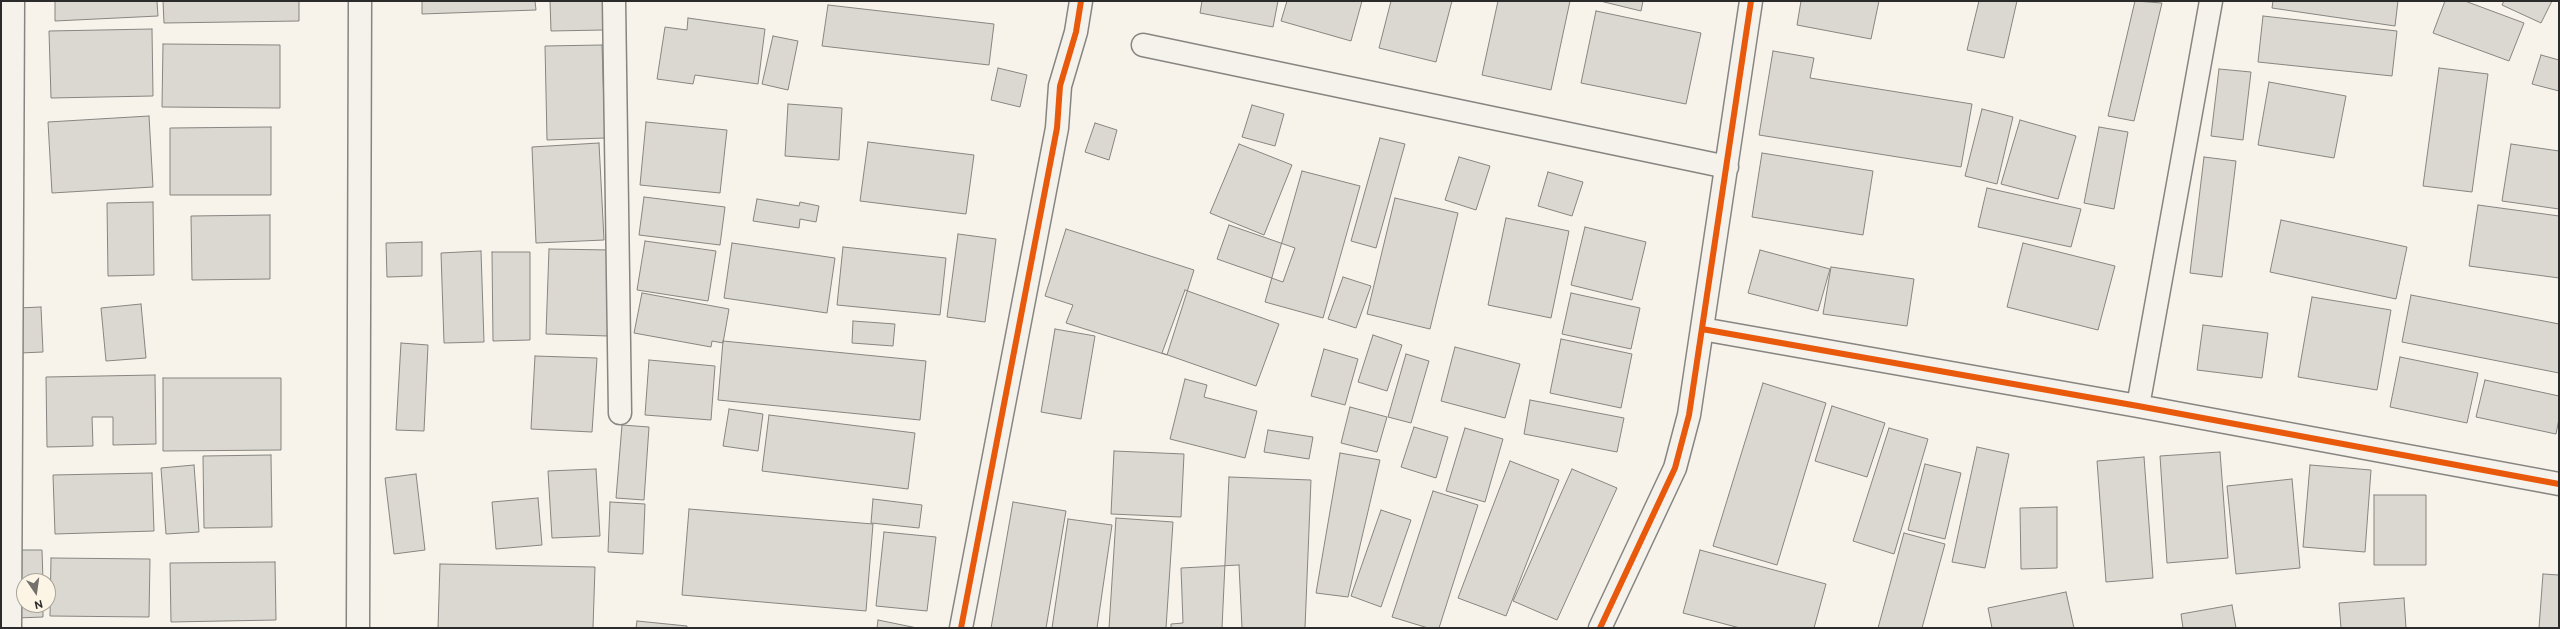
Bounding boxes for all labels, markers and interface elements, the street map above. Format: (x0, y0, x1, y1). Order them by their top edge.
north arrow (16, 573, 56, 613)
text: N (33, 597, 44, 611)

